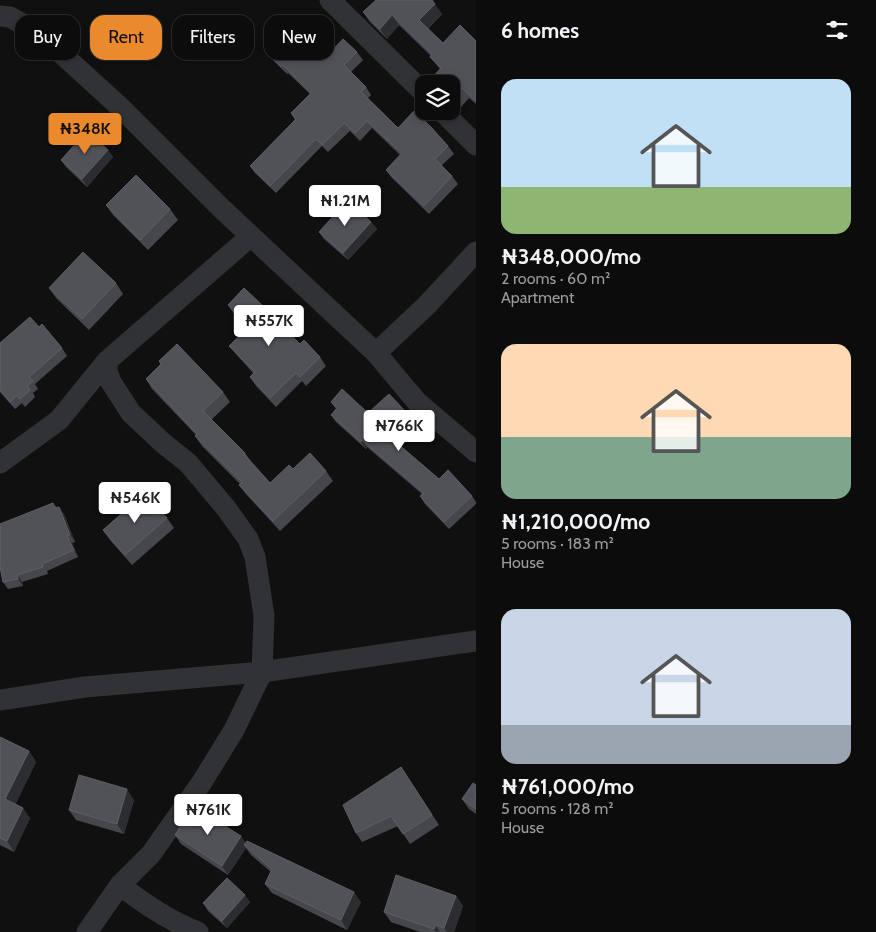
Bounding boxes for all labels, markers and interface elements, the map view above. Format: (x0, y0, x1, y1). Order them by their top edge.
chip: Buy (15, 15, 80, 60)
chip: Rent (90, 15, 162, 60)
chip: Filters (172, 15, 254, 60)
chip: New (264, 15, 334, 60)
icon: filters (823, 16, 851, 44)
text: 6 homes (501, 18, 579, 43)
map controls (415, 75, 460, 120)
button: layers (415, 75, 460, 120)
icon: home (631, 111, 721, 201)
pin: ₦348K (50, 112, 120, 155)
text: ₦348K (59, 119, 111, 138)
pin: ₦1.21M (304, 184, 386, 227)
text: ₦1.21M (320, 191, 370, 210)
text: ₦348,000/mo (501, 244, 641, 269)
text: 2 rooms · 60 m² (501, 269, 610, 288)
text: Apartment (501, 288, 574, 307)
pin: ₦557K (234, 304, 304, 347)
text: ₦557K (245, 311, 293, 330)
icon: home (631, 376, 721, 466)
pin: ₦766K (364, 410, 434, 452)
text: ₦766K (375, 416, 423, 435)
pin: ₦546K (100, 482, 170, 524)
text: ₦546K (110, 488, 160, 507)
text: ₦1,210,000/mo (501, 509, 650, 534)
text: 5 rooms · 183 m² (501, 534, 614, 553)
text: House (501, 553, 544, 572)
icon: home (631, 641, 721, 731)
text: ₦761,000/mo (501, 774, 634, 799)
pin: ₦761K (173, 794, 243, 836)
text: 5 rooms · 128 m² (501, 799, 614, 818)
text: ₦761K (185, 800, 231, 819)
text: House (501, 818, 544, 837)

